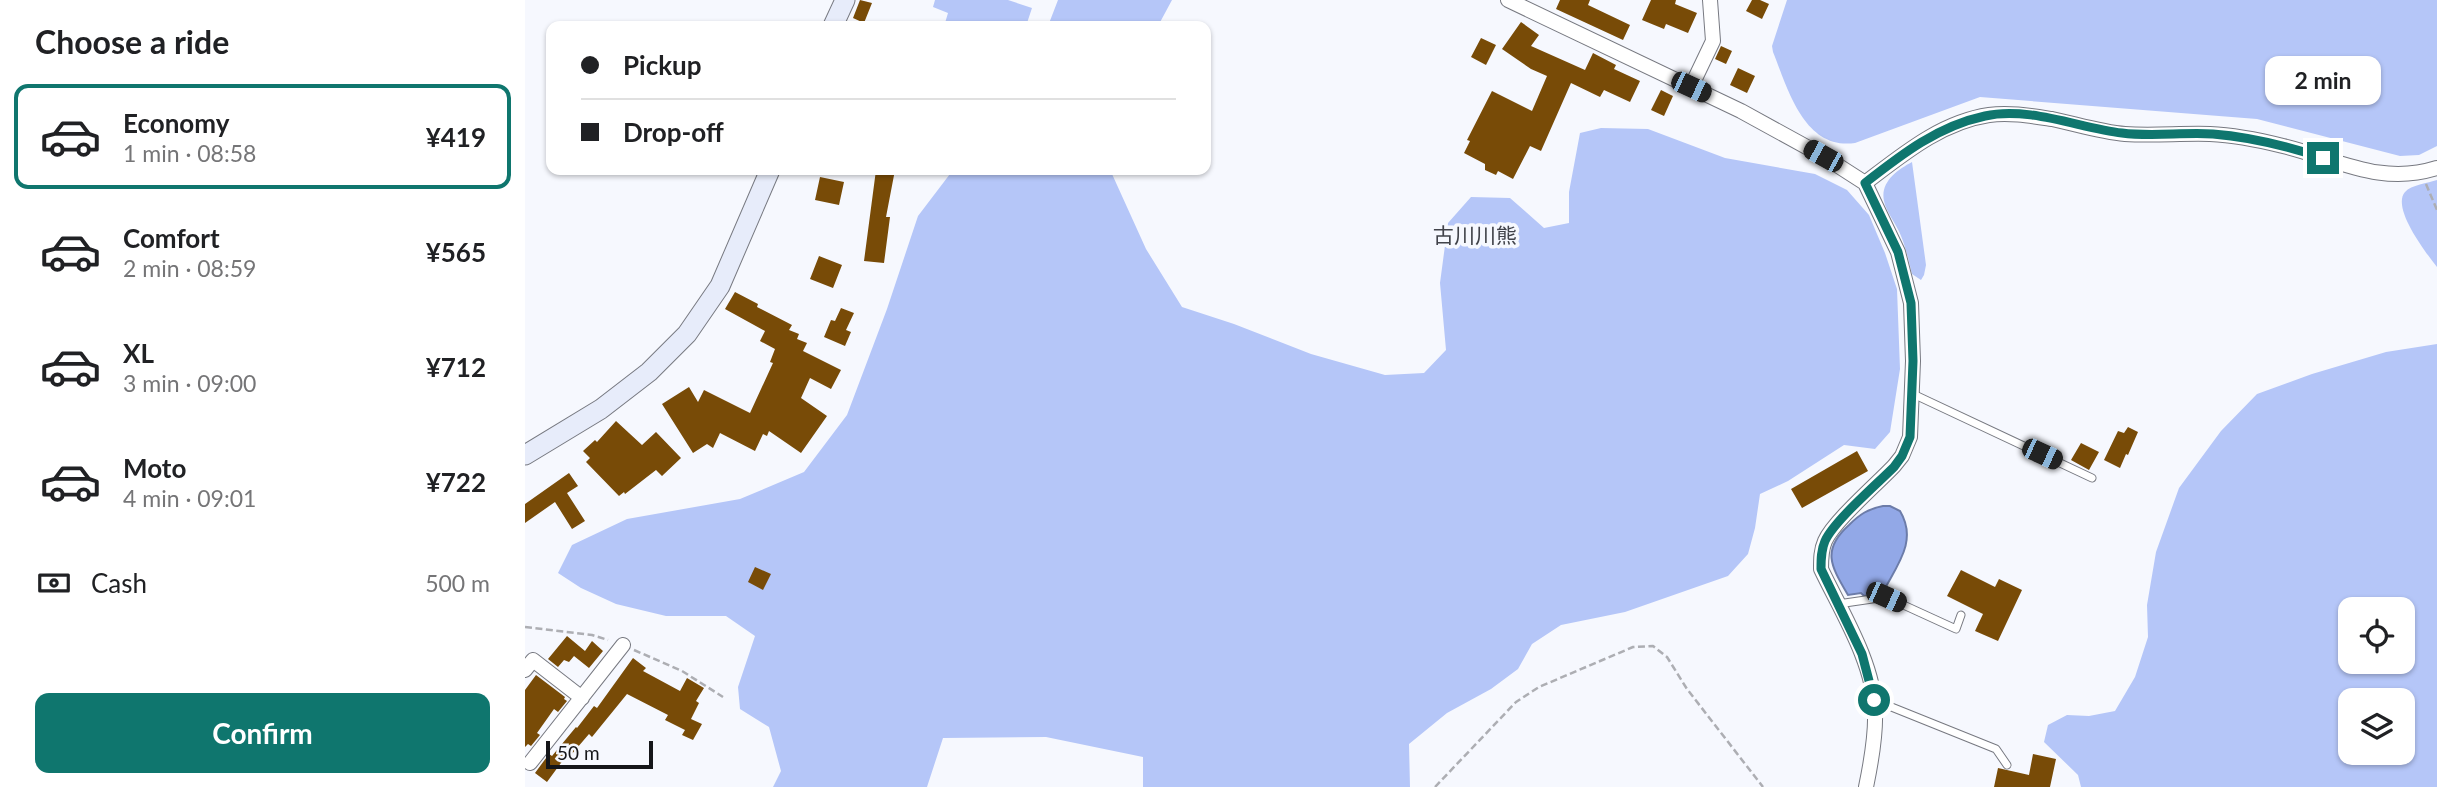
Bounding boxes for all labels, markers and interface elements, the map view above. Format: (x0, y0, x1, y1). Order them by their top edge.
text: Choose a ride (35, 22, 229, 61)
text: Pickup (623, 49, 702, 81)
callout: 2 min (2265, 57, 2381, 106)
text: 2 min (2294, 66, 2352, 94)
car (1668, 69, 1715, 105)
icon: car (39, 105, 102, 168)
text: Economy (123, 107, 229, 139)
text: Drop-off (623, 116, 724, 148)
text: ¥419 (426, 121, 486, 153)
car (1800, 137, 1847, 175)
text: 1 min · 08:58 (123, 139, 256, 167)
route end (2307, 142, 2339, 174)
icon: car (39, 220, 102, 283)
text: Comfort (123, 222, 220, 254)
district label: 古川川熊 (1433, 222, 1517, 247)
text: ¥565 (426, 236, 486, 268)
text: 2 min · 08:59 (123, 254, 256, 282)
icon: car (39, 335, 102, 398)
text: XL (123, 337, 154, 369)
text: ¥712 (426, 351, 486, 383)
text: 3 min · 09:00 (123, 369, 256, 397)
car (2019, 436, 2066, 472)
icon: car (39, 450, 102, 513)
text: Moto (123, 452, 186, 484)
text: ¥722 (426, 466, 486, 498)
text: 4 min · 09:01 (123, 484, 256, 512)
icon: cash (35, 564, 73, 602)
text: Cash (91, 567, 147, 599)
text: 500 m (425, 569, 490, 597)
car (1863, 579, 1910, 615)
map controls (2338, 597, 2415, 765)
button: locate (2338, 597, 2415, 674)
route start (1858, 684, 1890, 716)
button: layers (2338, 688, 2415, 765)
button: Confirm (35, 693, 490, 773)
scale bar (546, 738, 653, 770)
text: 50 m (557, 741, 600, 764)

